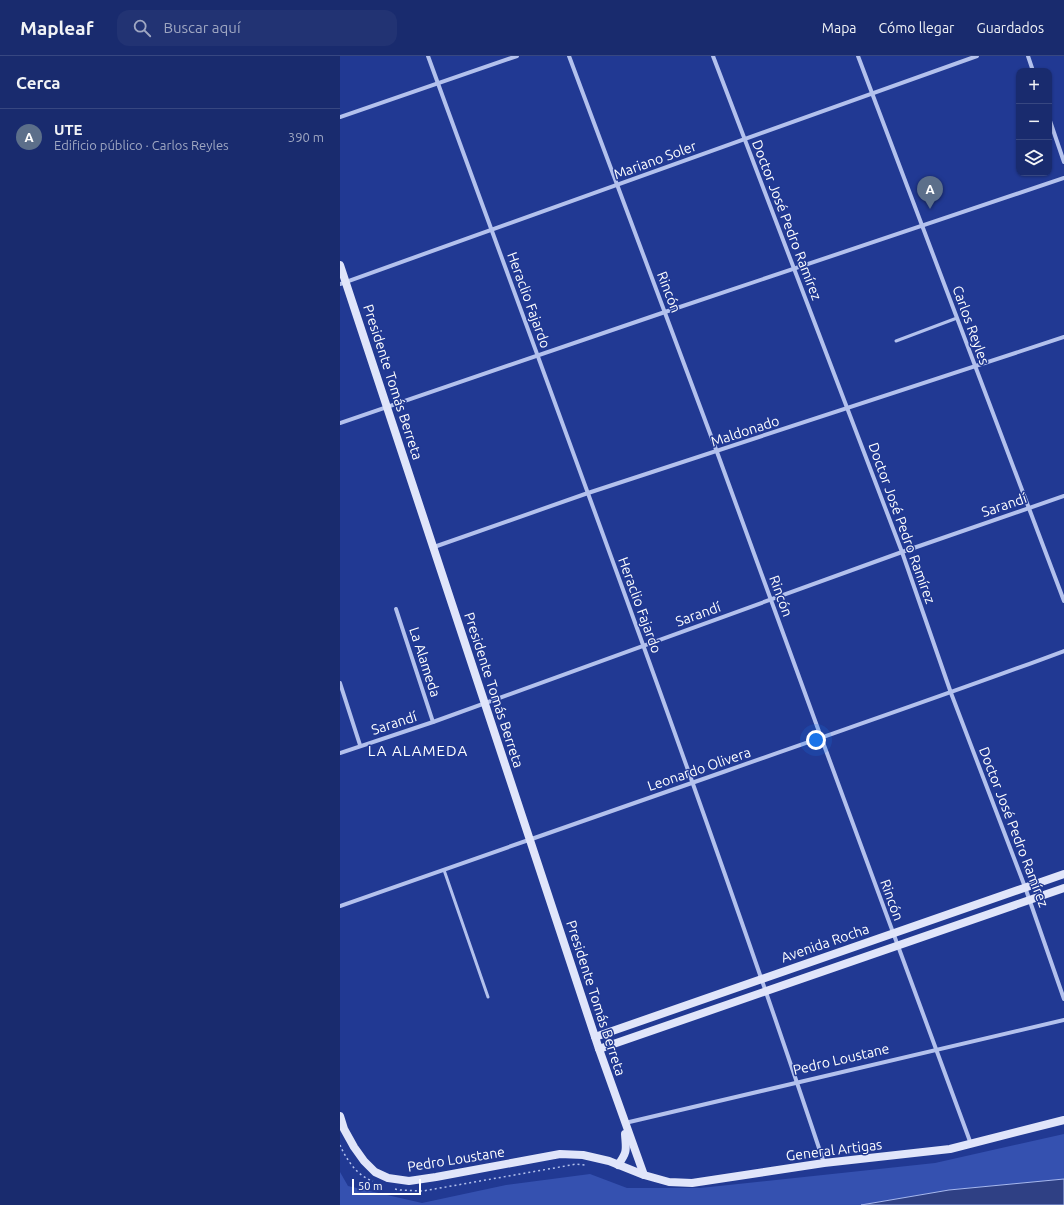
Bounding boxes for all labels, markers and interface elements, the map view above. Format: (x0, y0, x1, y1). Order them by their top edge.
search box (117, 10, 397, 46)
text: Mapleaf (20, 17, 93, 39)
icon: search (131, 17, 153, 39)
text: Buscar aquí (163, 19, 241, 36)
text: Mapa (822, 20, 857, 36)
text: Cómo llegar (879, 20, 954, 36)
text: Guardados (976, 20, 1044, 36)
map controls (1016, 68, 1052, 176)
button: + (1016, 68, 1052, 104)
text: Cerca (16, 73, 61, 92)
button: − (1016, 104, 1052, 140)
text: UTE (54, 121, 82, 138)
text: A (24, 130, 34, 144)
text: 390 m (288, 130, 324, 144)
street label: Mariano Soler (611, 137, 699, 182)
text: Edificio público · Carlos Reyles (54, 138, 229, 152)
street label: Doctor José Pedro Ramírez (749, 138, 825, 302)
button: layers (1016, 140, 1052, 176)
pin: A (917, 176, 943, 209)
street label: Heraclio Fajardo (504, 250, 554, 350)
street label: Rincón (654, 269, 684, 315)
street label: Carlos Reyles (949, 283, 993, 367)
street label: Presidente Tomás Berreta (360, 302, 426, 462)
street label: Maldonado (709, 412, 781, 450)
street label: Doctor José Pedro Ramírez (865, 440, 939, 606)
street label: Sarandí (979, 490, 1029, 520)
street label: Heraclio Fajardo (615, 555, 665, 655)
street label: Rincón (766, 573, 796, 619)
street label: Sarandí (673, 598, 723, 629)
street label: Presidente Tomás Berreta (461, 610, 527, 770)
street label: La Alameda (406, 625, 444, 699)
street label: Sarandí (369, 708, 419, 738)
your location (806, 730, 826, 750)
district label: LA ALAMEDA (368, 742, 468, 759)
street label: Leonardo Olivera (645, 744, 753, 794)
street label: Doctor José Pedro Ramírez (976, 745, 1052, 909)
street label: Rincón (877, 877, 907, 923)
street label: Presidente Tomás Berreta (563, 918, 629, 1078)
street label: Avenida Rocha (779, 920, 871, 966)
street label: Pedro Loustane (791, 1040, 891, 1078)
street label: General Artigas (785, 1136, 883, 1164)
street label: Pedro Loustane (406, 1143, 506, 1175)
scale bar (352, 1177, 421, 1196)
text: 50 m (358, 1180, 382, 1192)

